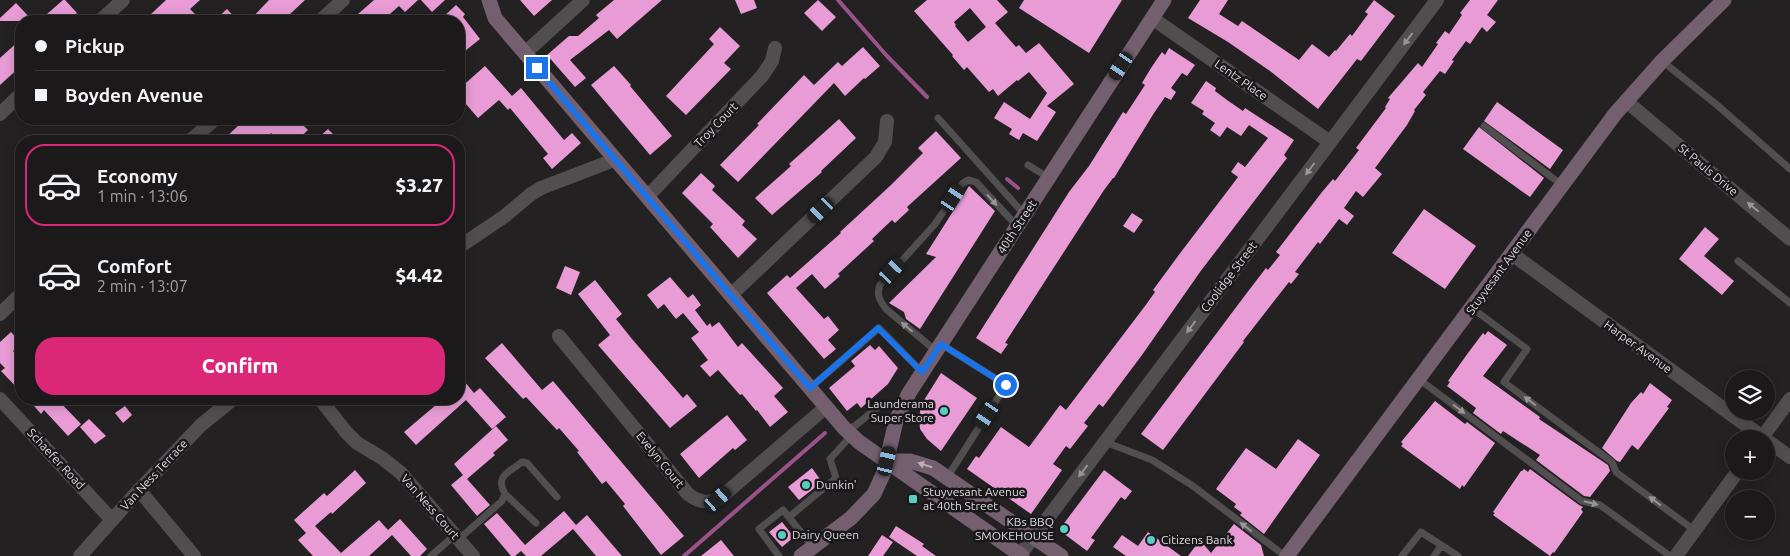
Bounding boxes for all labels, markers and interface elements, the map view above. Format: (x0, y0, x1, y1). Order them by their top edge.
one-way arrow (1402, 32, 1413, 45)
text: Pickup (65, 35, 125, 57)
car (1106, 49, 1135, 83)
route end (526, 57, 548, 79)
street label: Lentz Place (1212, 57, 1270, 102)
text: Boyden Avenue (65, 84, 204, 106)
street label: Troy Court (691, 100, 740, 150)
street label: St Pauls Drive (1676, 141, 1741, 198)
one-way arrow (1305, 162, 1315, 176)
icon: car (37, 163, 82, 208)
text: Economy (97, 165, 178, 187)
text: $3.27 (395, 174, 443, 196)
car (938, 181, 967, 215)
text: 1 min · 13:06 (97, 187, 188, 205)
car (804, 194, 837, 226)
one-way arrow (986, 194, 998, 206)
street label: 40th Street (994, 197, 1039, 256)
one-way arrow (1746, 202, 1759, 213)
street label: Stuyvesant Avenue (1463, 226, 1534, 317)
street label: Coolidge Street (1198, 239, 1259, 314)
icon: car (37, 253, 82, 298)
text: Comfort (97, 255, 172, 277)
car (876, 255, 907, 287)
text: $4.42 (395, 264, 443, 286)
text: 2 min · 13:07 (97, 277, 188, 295)
street label: Harper Avenue (1602, 318, 1675, 375)
one-way arrow (1186, 320, 1197, 333)
one-way arrow (900, 322, 913, 333)
button: Confirm (35, 337, 445, 395)
map controls (1725, 370, 1775, 540)
button: layers (1725, 370, 1775, 420)
route start (995, 374, 1017, 396)
one-way arrow (1524, 395, 1537, 406)
place label: Launderama Super Store (867, 397, 934, 424)
car (972, 398, 1001, 432)
one-way arrow (1452, 403, 1465, 414)
marker: Launderama Super Store (938, 405, 950, 417)
street label: Schaefer Road (25, 426, 88, 491)
street label: Evelyn Court (634, 429, 687, 490)
button: + (1725, 430, 1775, 480)
street label: Van Ness Terrace (118, 437, 190, 513)
car (876, 445, 897, 477)
one-way arrow (917, 461, 932, 468)
one-way arrow (1078, 464, 1089, 477)
street label: Van Ness Court (399, 471, 462, 542)
place label: Dunkin' (816, 478, 857, 491)
marker: Dunkin' (800, 479, 812, 491)
car (701, 483, 734, 515)
place label: Stuyvesant Avenue at 40th Street (923, 485, 1025, 512)
button: − (1725, 490, 1775, 540)
marker: Stuyvesant Avenue at 40th Street (907, 493, 919, 505)
one-way arrow (1648, 496, 1662, 506)
one-way arrow (1583, 499, 1598, 507)
place label: KBs BBQ SMOKEHOUSE (975, 515, 1054, 542)
one-way arrow (1240, 521, 1253, 532)
marker: KBs BBQ SMOKEHOUSE (1058, 523, 1070, 535)
place label: Dairy Queen (792, 528, 859, 541)
marker: Dairy Queen (776, 529, 788, 541)
place label: Citizens Bank (1161, 533, 1232, 546)
marker: Citizens Bank (1145, 534, 1157, 546)

